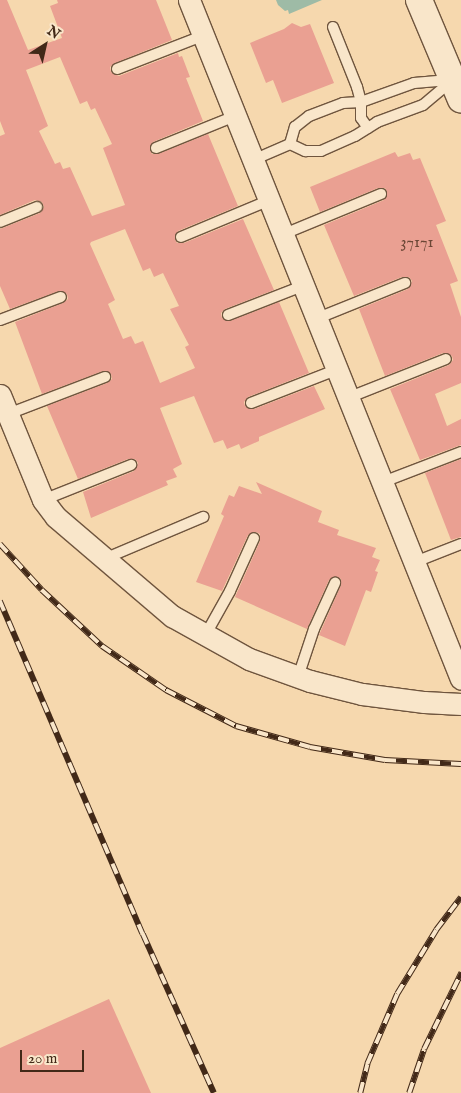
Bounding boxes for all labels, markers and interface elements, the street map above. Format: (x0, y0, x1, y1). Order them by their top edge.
north arrow (20, 20, 70, 70)
text: N (43, 22, 64, 44)
house number: 37171 (401, 233, 433, 253)
scale bar (22, 1040, 86, 1072)
text: 20 m (28, 1049, 57, 1068)

